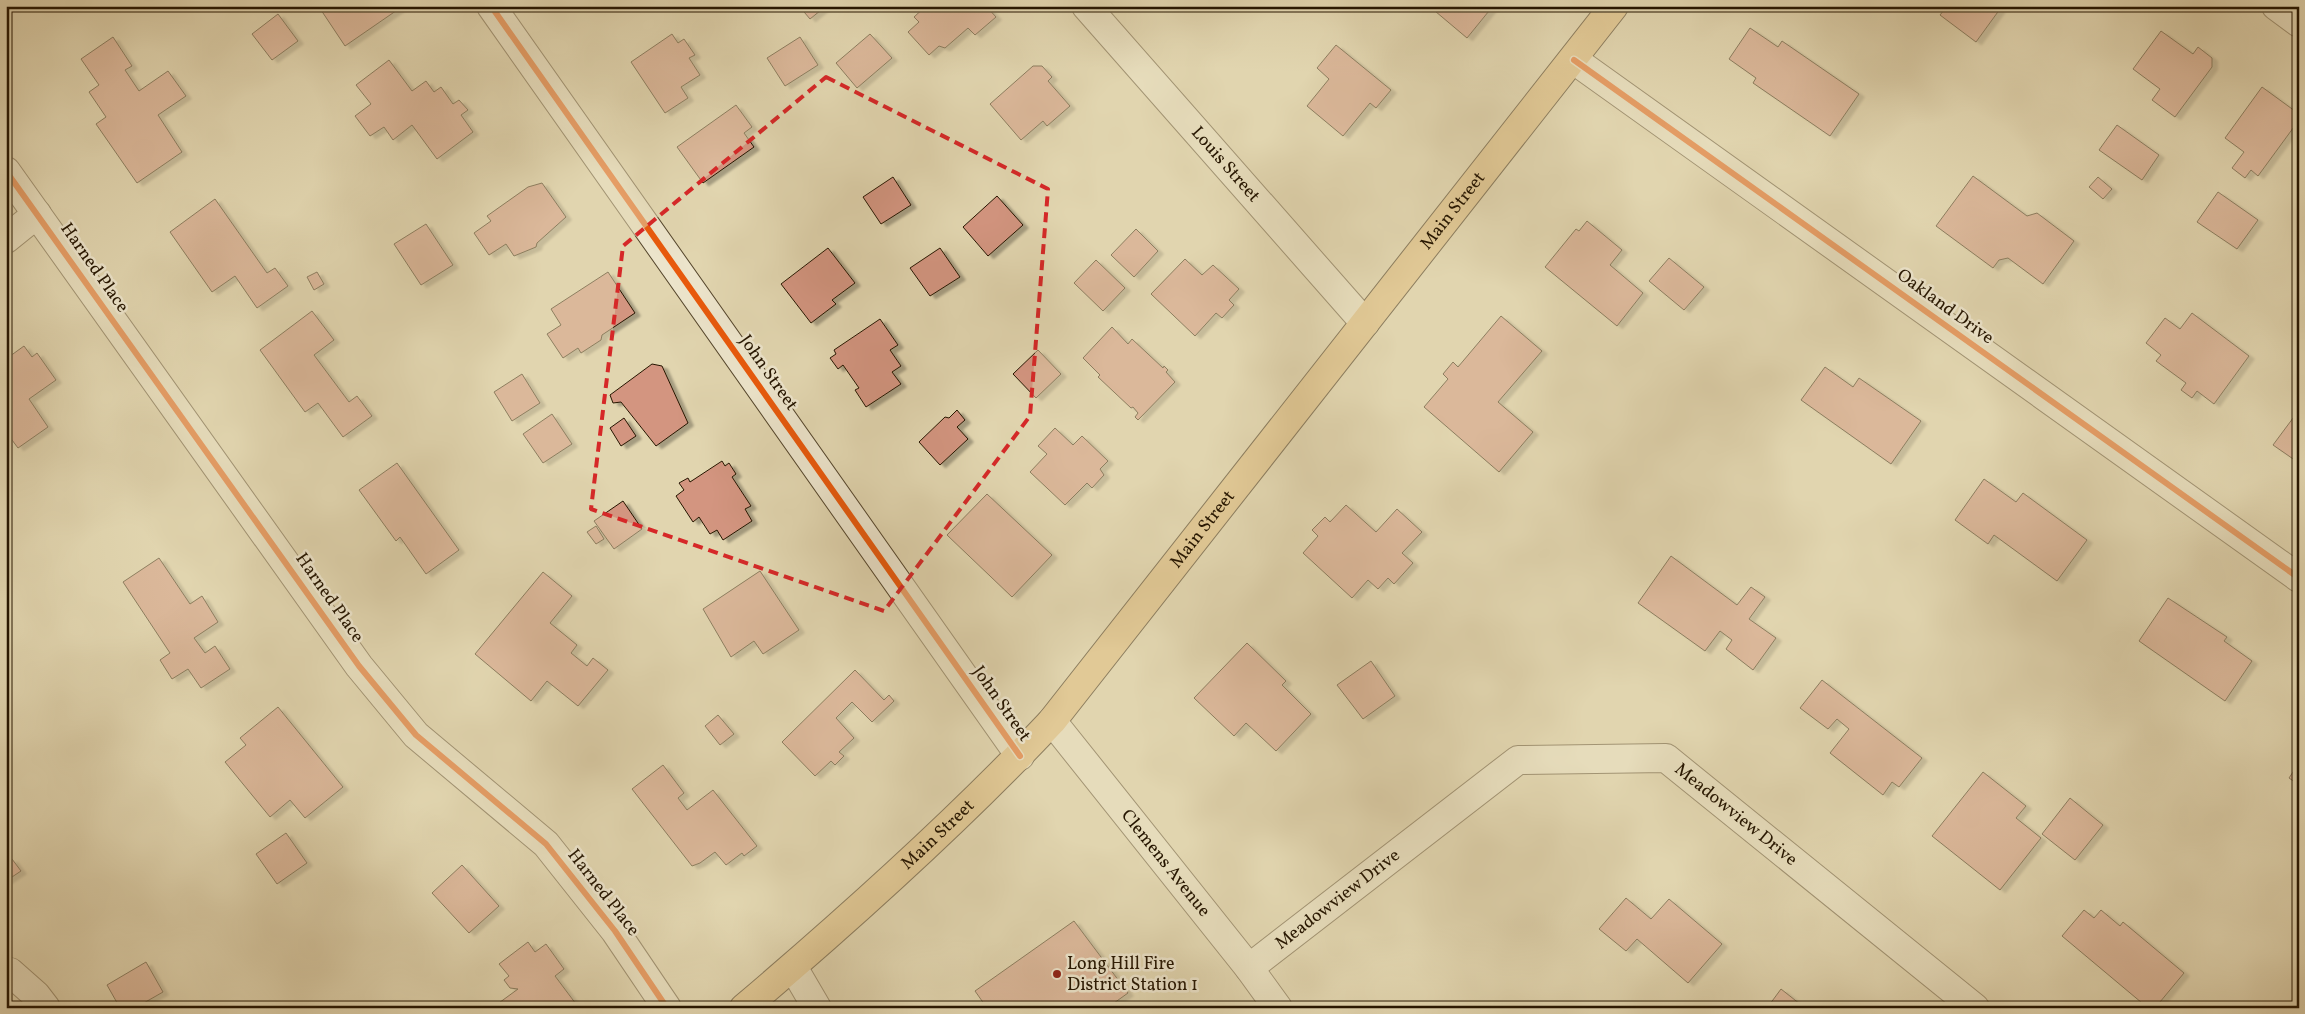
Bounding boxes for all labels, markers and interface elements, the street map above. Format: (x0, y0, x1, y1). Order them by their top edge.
street label: Louis Street (1185, 121, 1266, 208)
street label: Main Street (1414, 167, 1491, 255)
street label: Harned Place (54, 218, 134, 318)
street label: Oakland Drive (1891, 263, 1999, 351)
street label: John Street (733, 330, 803, 416)
street label: Main Street (1164, 485, 1241, 574)
street label: Harned Place (289, 548, 369, 648)
street label: John Street (966, 661, 1036, 747)
street label: Meadowview Drive (1669, 757, 1803, 872)
street label: Main Street (896, 794, 980, 876)
street label: Clemens Avenue (1115, 804, 1216, 922)
street label: Meadowview Drive (1270, 843, 1405, 956)
street label: Harned Place (561, 844, 645, 942)
place label: Long Hill Fire District Station 1 (1067, 952, 1198, 998)
marker: Long Hill Fire District Station 1 (1051, 968, 1063, 980)

